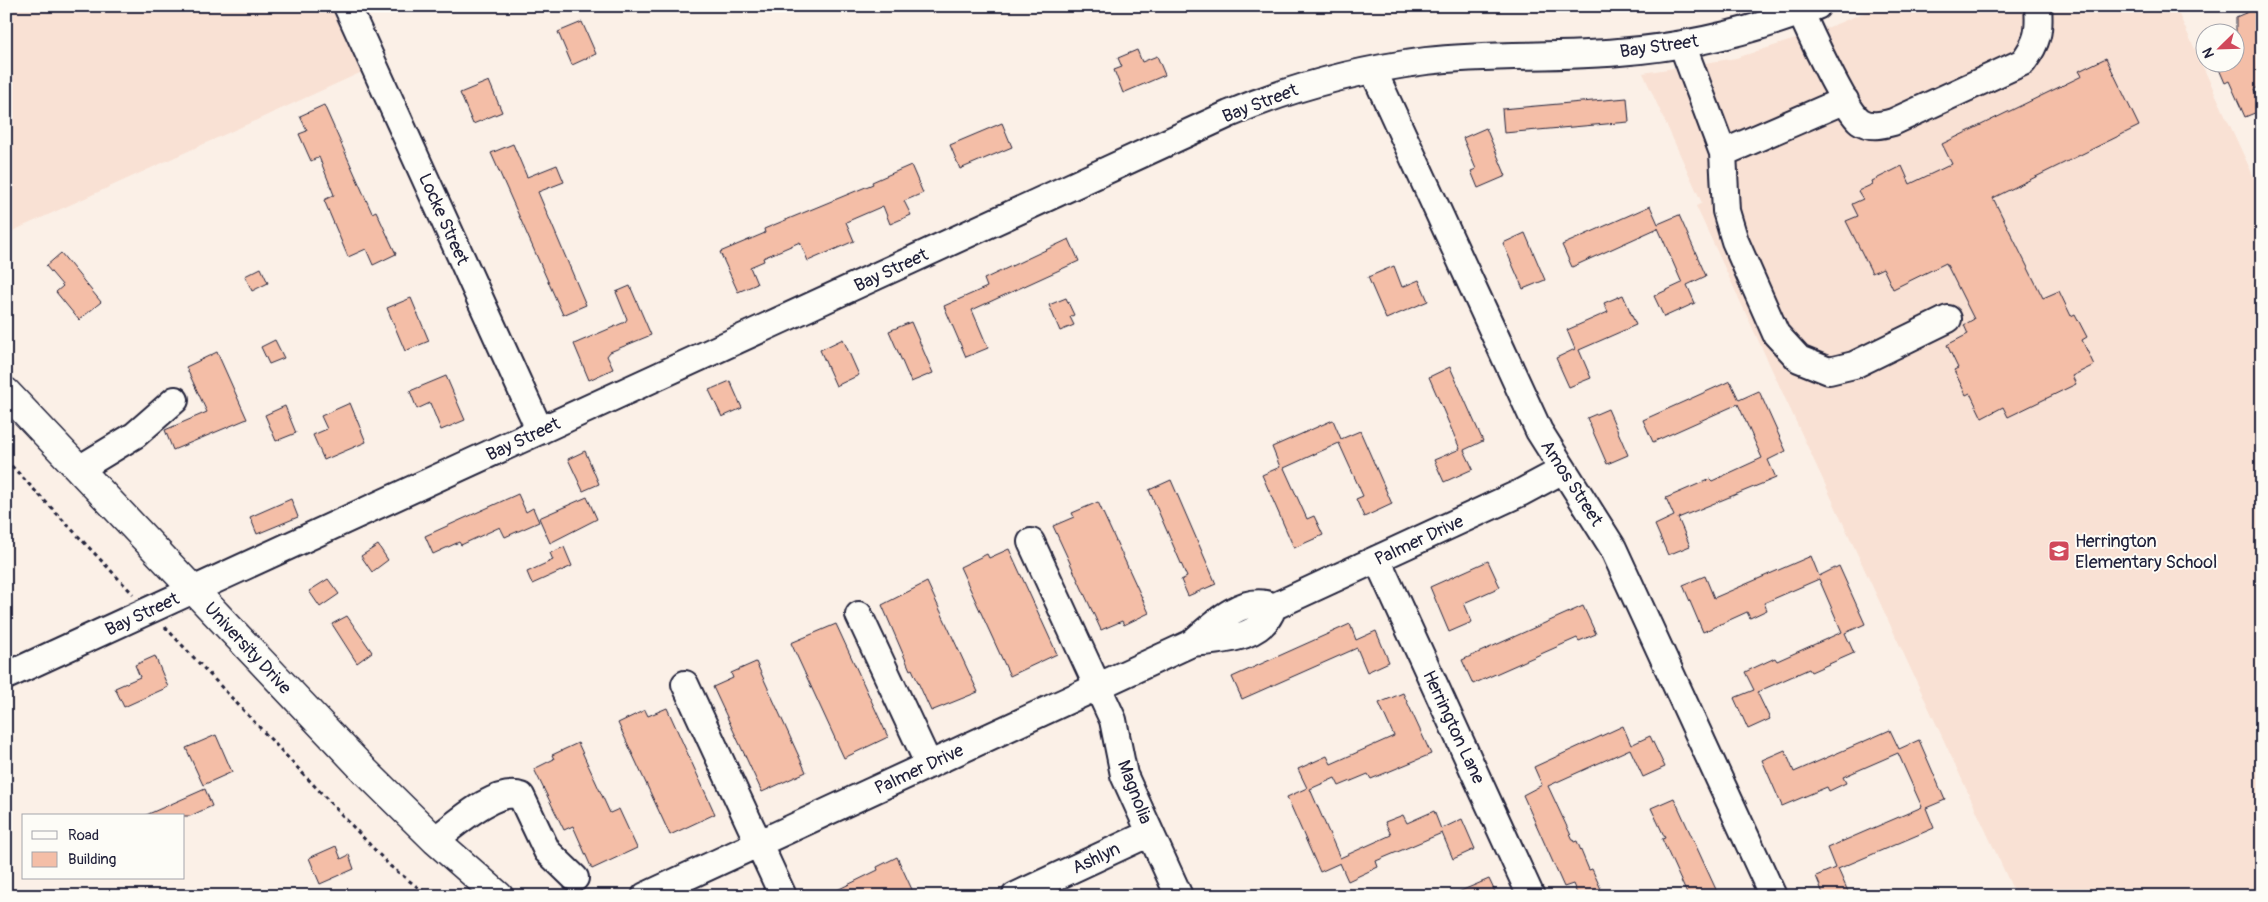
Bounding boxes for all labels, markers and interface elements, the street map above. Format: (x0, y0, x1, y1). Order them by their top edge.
north arrow (2196, 22, 2246, 72)
street label: Bay Street (1618, 30, 1701, 63)
text: N (2199, 45, 2218, 61)
street label: Bay Street (1219, 78, 1302, 128)
street label: Locke Street (413, 170, 474, 269)
street label: Bay Street (851, 243, 933, 298)
street label: Bay Street (483, 412, 565, 467)
street label: Amos Street (1535, 436, 1608, 531)
street label: Palmer Drive (1371, 510, 1467, 571)
place label: Herrington Elementary School (2075, 530, 2217, 574)
school or university icon: Herrington Elementary School (2047, 539, 2071, 563)
street label: Bay Street (102, 587, 184, 642)
street label: University Drive (199, 597, 296, 699)
street label: Herrington Lane (1417, 667, 1490, 788)
street label: Palmer Drive (871, 739, 967, 800)
street label: Magnolia (1112, 757, 1157, 827)
legend (22, 814, 185, 880)
text: Road (68, 826, 99, 845)
street label: Ashlyn (1069, 837, 1124, 880)
text: Building (68, 850, 116, 869)

